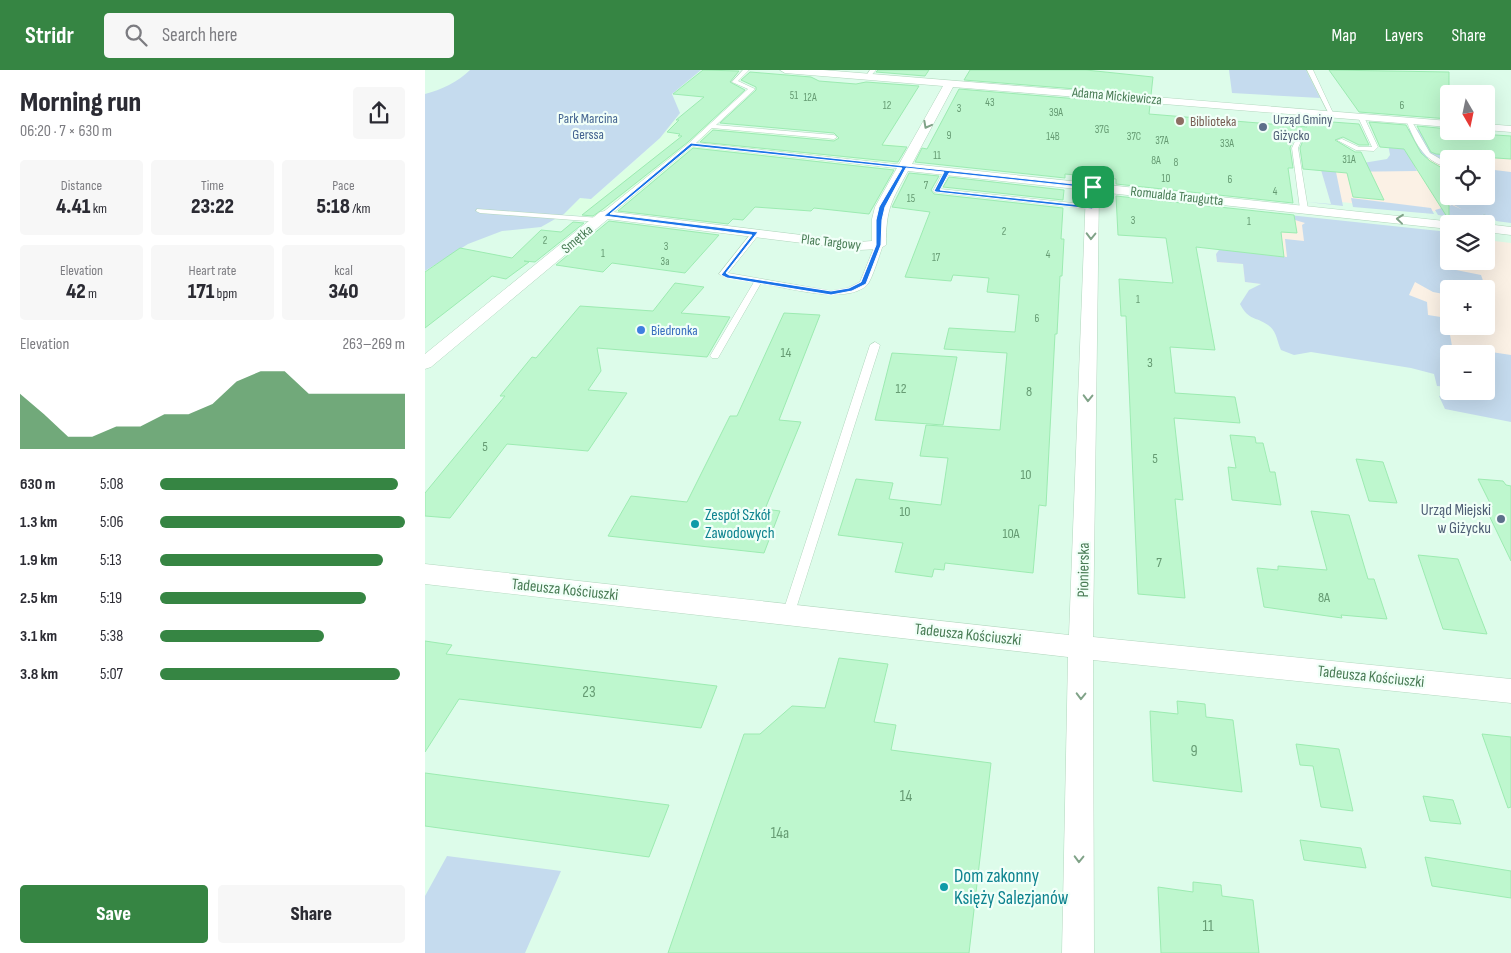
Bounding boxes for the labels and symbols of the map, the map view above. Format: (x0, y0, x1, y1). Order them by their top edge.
street label: Adama Mickiewicza (1070, 84, 1163, 108)
north arrow (1440, 85, 1495, 140)
house number: 51 (790, 89, 798, 102)
house number: 12A (803, 91, 817, 104)
house number: 43 (985, 96, 995, 109)
house number: 12 (883, 99, 892, 112)
house number: 6 (1400, 99, 1405, 112)
house number: 3 (957, 102, 962, 115)
house number: 39A (1049, 106, 1063, 119)
park label: Park Marcina Gerssa (558, 110, 618, 143)
place label: Urząd Gminy Giżycko (1273, 111, 1333, 144)
place label: Biblioteka (1190, 113, 1236, 130)
marker: Biblioteka (1174, 115, 1186, 127)
one-way arrow (923, 120, 933, 129)
marker: Urząd Gminy Giżycko (1257, 121, 1269, 133)
house number: 37G (1095, 123, 1109, 136)
house number: 9 (947, 129, 952, 142)
house number: 14B (1046, 130, 1060, 143)
house number: 37C (1127, 130, 1141, 143)
house number: 37A (1155, 134, 1169, 147)
house number: 33A (1220, 137, 1234, 150)
house number: 11 (933, 149, 941, 162)
house number: 31A (1342, 153, 1356, 166)
house number: 8A (1151, 154, 1161, 167)
house number: 8 (1174, 156, 1179, 169)
pin (1072, 166, 1114, 208)
house number: 10 (1162, 172, 1170, 185)
house number: 6 (1228, 173, 1233, 186)
house number: 7 (924, 179, 929, 192)
street label: Romualda Traugutta (1130, 183, 1224, 209)
house number: 4 (1273, 185, 1278, 198)
house number: 15 (907, 192, 915, 205)
house number: 3 (1131, 214, 1136, 227)
one-way arrow (1396, 214, 1404, 225)
house number: 1 (1247, 215, 1251, 228)
street label: Smętka (558, 221, 596, 257)
house number: 2 (1002, 225, 1007, 238)
street label: Plac Targowy (800, 230, 862, 254)
one-way arrow (1086, 232, 1097, 240)
house number: 2 (543, 234, 548, 247)
house number: 3 (664, 240, 669, 253)
house number: 1 (601, 247, 605, 260)
house number: 4 (1046, 248, 1051, 261)
house number: 17 (932, 251, 941, 264)
house number: 3a (661, 255, 669, 268)
house number: 1 (1136, 293, 1140, 306)
house number: 6 (1035, 312, 1040, 325)
place label: Biedronka (651, 322, 698, 339)
marker: Biedronka (635, 324, 647, 336)
house number: 14 (781, 344, 792, 361)
house number: 3 (1147, 354, 1153, 371)
house number: 12 (896, 380, 907, 397)
house number: 8 (1026, 383, 1032, 400)
one-way arrow (1082, 394, 1093, 402)
house number: 5 (482, 438, 488, 455)
house number: 5 (1152, 450, 1158, 467)
house number: 10 (1020, 466, 1032, 483)
place label: Urząd Miejski w Giżycku (1421, 501, 1491, 538)
house number: 10 (899, 503, 911, 520)
place label: Zespół Szkół Zawodowych (705, 506, 775, 543)
marker: Urząd Miejski w Giżycku (1495, 513, 1507, 525)
marker: Zespół Szkół Zawodowych (689, 518, 701, 530)
house number: 10A (1002, 525, 1021, 542)
street label: Pionierska (1074, 542, 1094, 598)
house number: 7 (1156, 554, 1162, 571)
street label: Tadeusza Kościuszki (511, 575, 619, 605)
house number: 8A (1318, 589, 1331, 606)
street label: Tadeusza Kościuszki (914, 620, 1022, 650)
street label: Tadeusza Kościuszki (1317, 662, 1425, 692)
house number: 23 (582, 683, 596, 702)
one-way arrow (1076, 692, 1086, 700)
house number: 9 (1190, 742, 1198, 761)
house number: 14 (900, 787, 912, 806)
house number: 14a (771, 824, 789, 843)
one-way arrow (1074, 855, 1084, 863)
place label: Dom zakonny Księży Salezjanów (954, 865, 1069, 910)
marker: Dom zakonny Księży Salezjanów (938, 881, 950, 893)
house number: 11 (1202, 917, 1214, 936)

